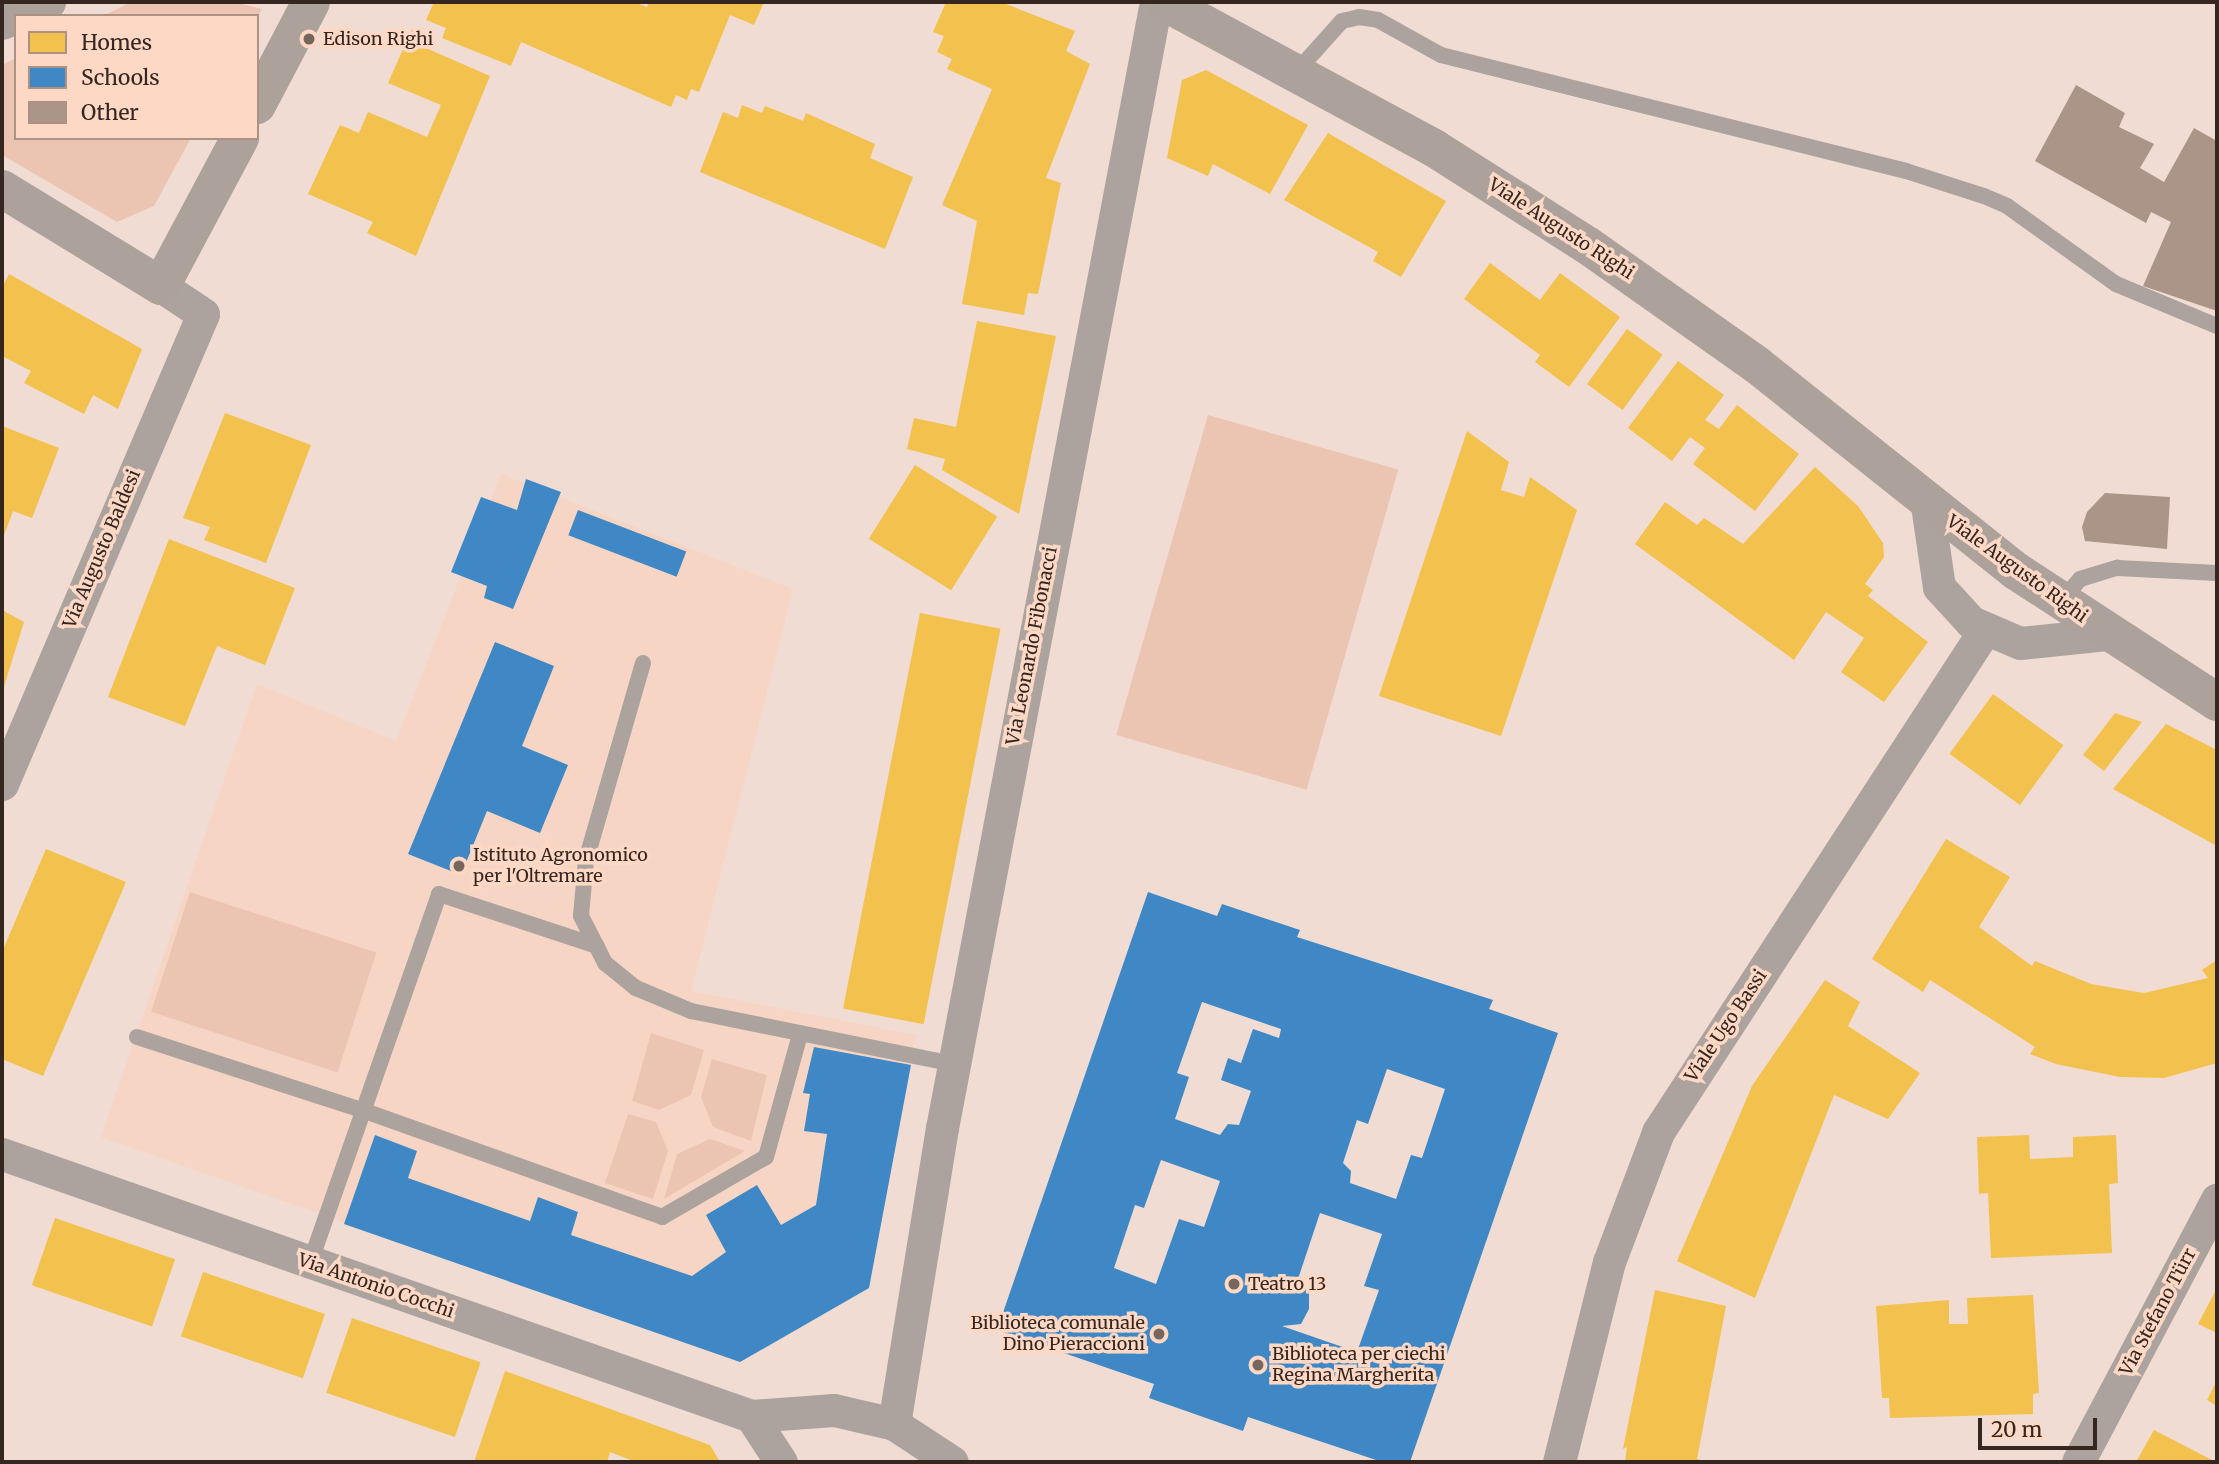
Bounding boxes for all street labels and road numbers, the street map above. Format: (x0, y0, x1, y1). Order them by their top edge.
street label: Viale Augusto Righi (1484, 174, 1638, 284)
street label: Via Augusto Baldesi (59, 466, 145, 632)
street label: Viale Augusto Righi (1942, 511, 2092, 627)
street label: Via Leonardo Fibonacci (1002, 545, 1062, 747)
street label: Viale Ugo Bassi (1681, 966, 1771, 1086)
street label: Via Stefano Türr (2115, 1245, 2201, 1379)
street label: Via Antonio Cocchi (295, 1249, 457, 1323)

